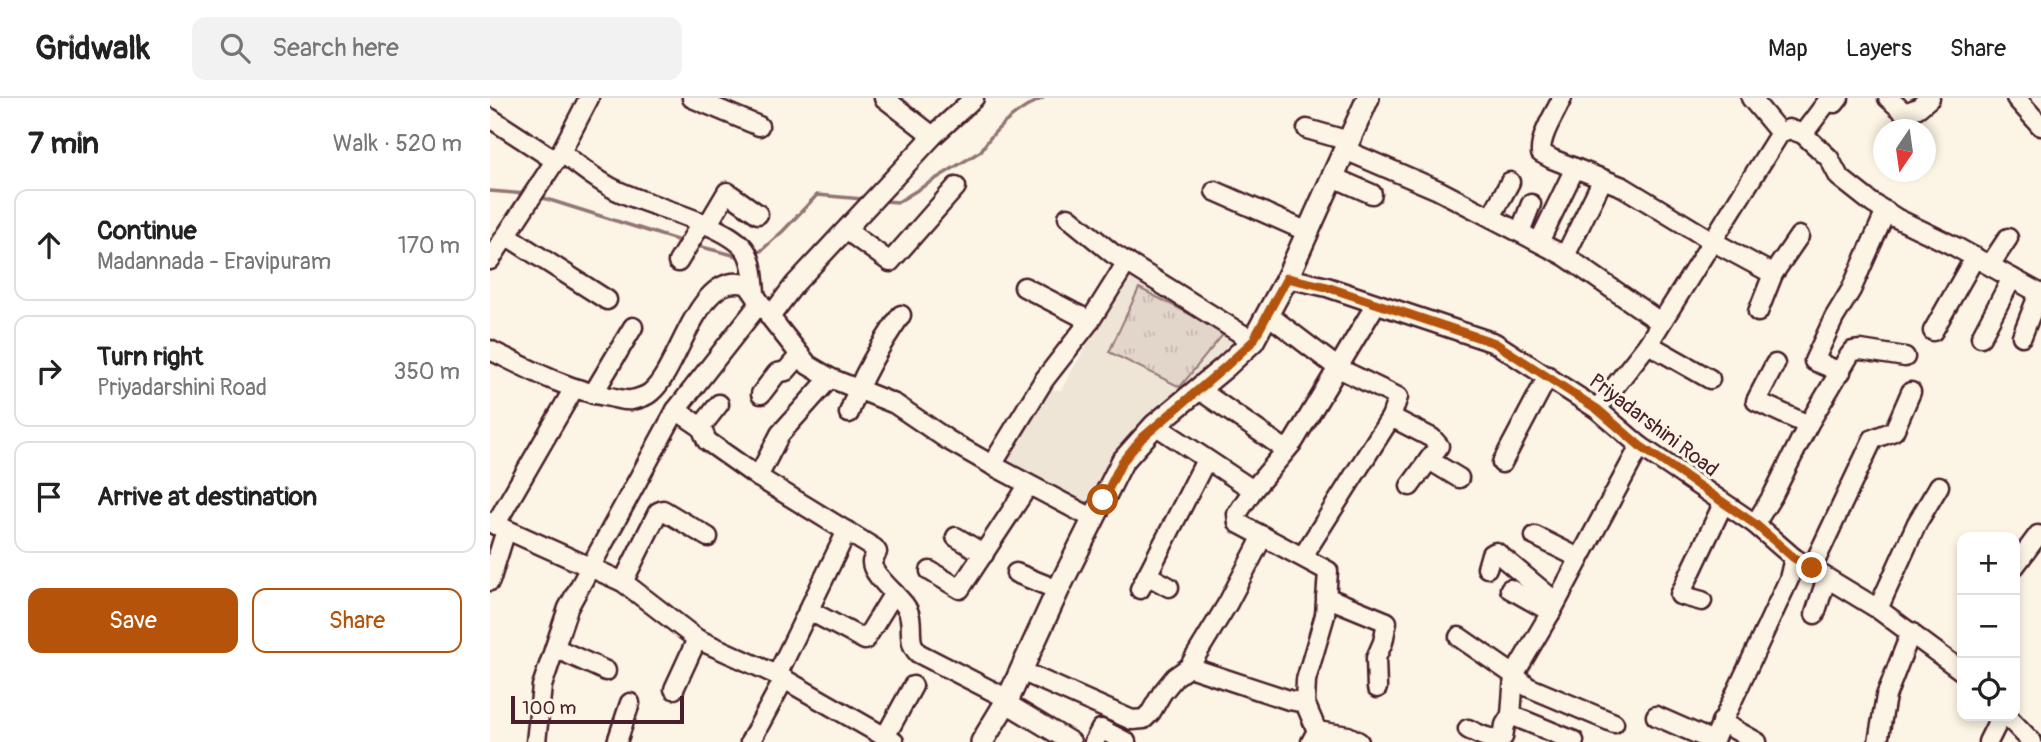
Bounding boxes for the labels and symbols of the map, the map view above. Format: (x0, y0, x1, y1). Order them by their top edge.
north arrow (1873, 119, 1936, 182)
street label: Priyadarshini Road (1584, 368, 1724, 483)
route start (1087, 484, 1118, 515)
route end (1796, 552, 1827, 583)
scale bar (511, 693, 684, 725)

